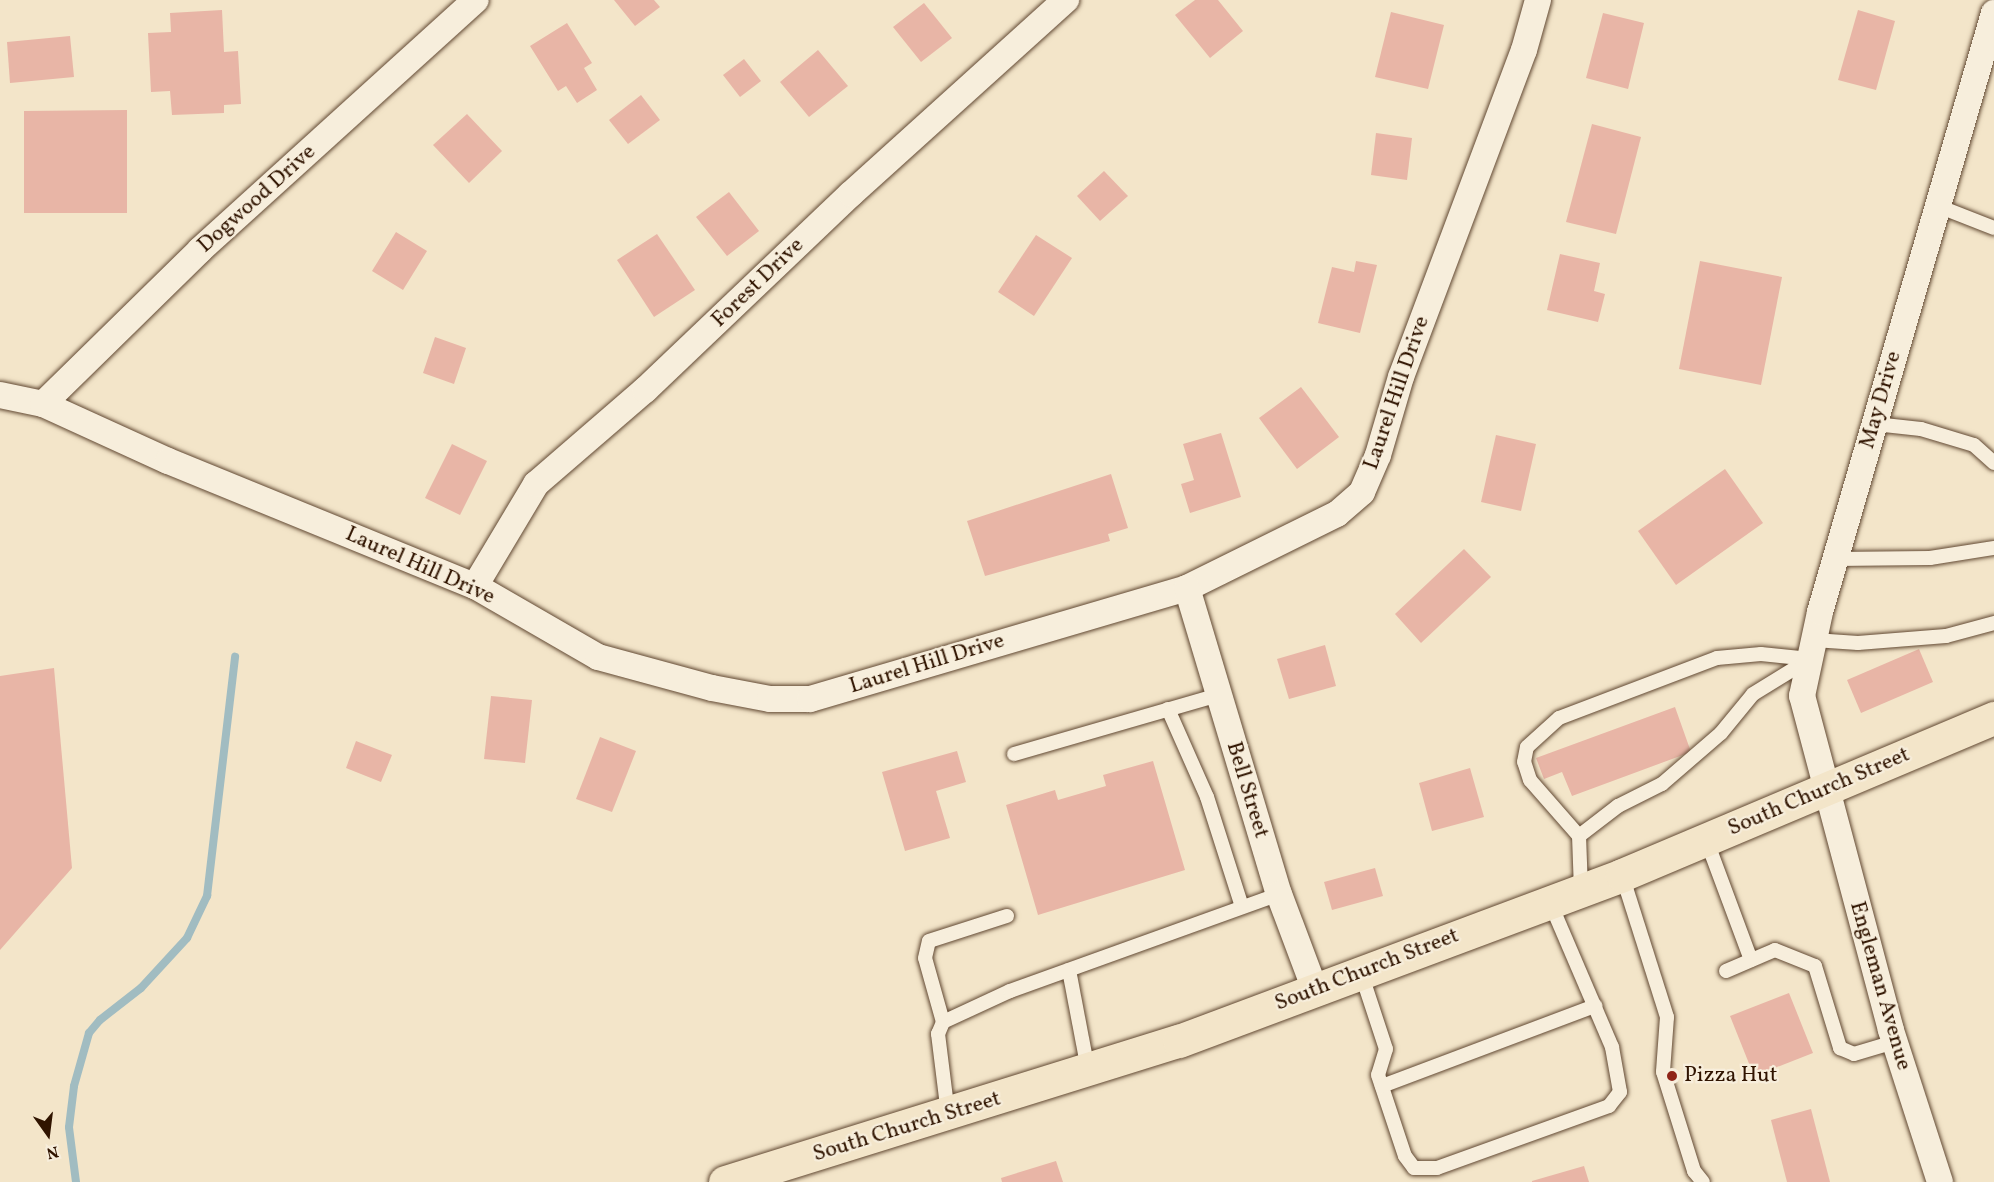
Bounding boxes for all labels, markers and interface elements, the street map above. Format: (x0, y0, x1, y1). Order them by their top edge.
street label: Dogwood Drive (193, 139, 321, 259)
street label: Forest Drive (706, 233, 810, 333)
street label: Laurel Hill Drive (1358, 313, 1436, 473)
street label: May Drive (1854, 348, 1908, 452)
street label: Laurel Hill Drive (341, 521, 499, 611)
street label: Laurel Hill Drive (846, 628, 1008, 700)
street label: Bell Street (1220, 739, 1274, 841)
street label: South Church Street (1724, 742, 1914, 842)
street label: Engleman Avenue (1843, 898, 1917, 1074)
street label: South Church Street (1271, 923, 1463, 1017)
place label: Pizza Hut (1684, 1063, 1777, 1089)
marker: Pizza Hut (1665, 1069, 1679, 1083)
street label: South Church Street (810, 1086, 1004, 1168)
north arrow (18, 1104, 78, 1164)
text: N (44, 1139, 61, 1164)

